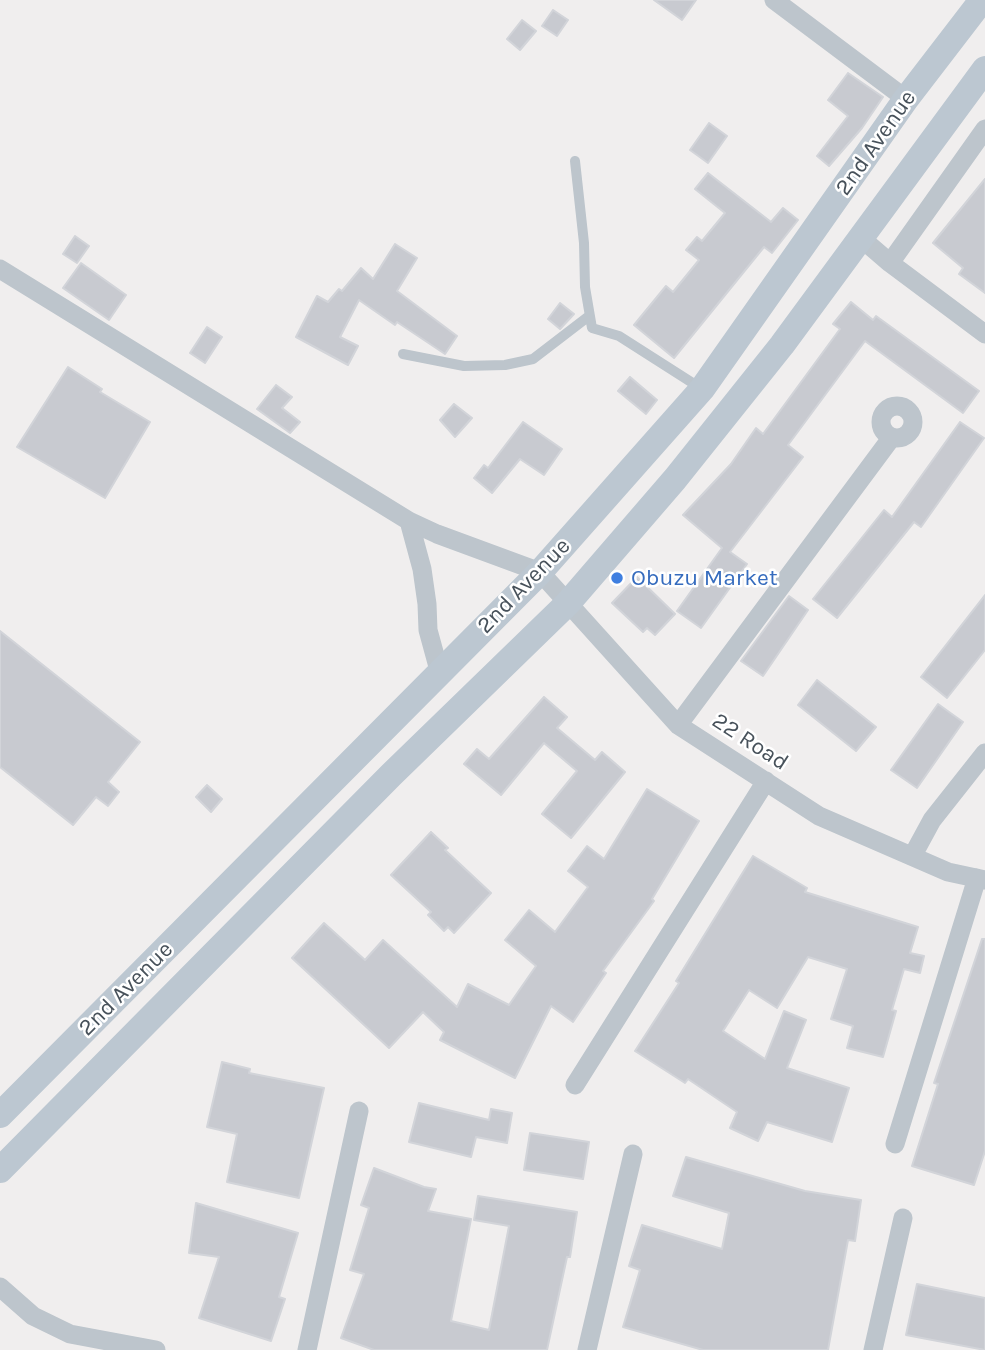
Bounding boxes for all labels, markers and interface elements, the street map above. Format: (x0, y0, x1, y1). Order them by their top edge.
street label: 2nd Avenue (830, 85, 922, 201)
street label: 2nd Avenue (472, 533, 576, 639)
place label: Obuzu Market (631, 564, 778, 592)
marker: Obuzu Market (609, 570, 625, 586)
street label: 22 Road (707, 707, 793, 777)
street label: 2nd Avenue (73, 936, 179, 1042)

